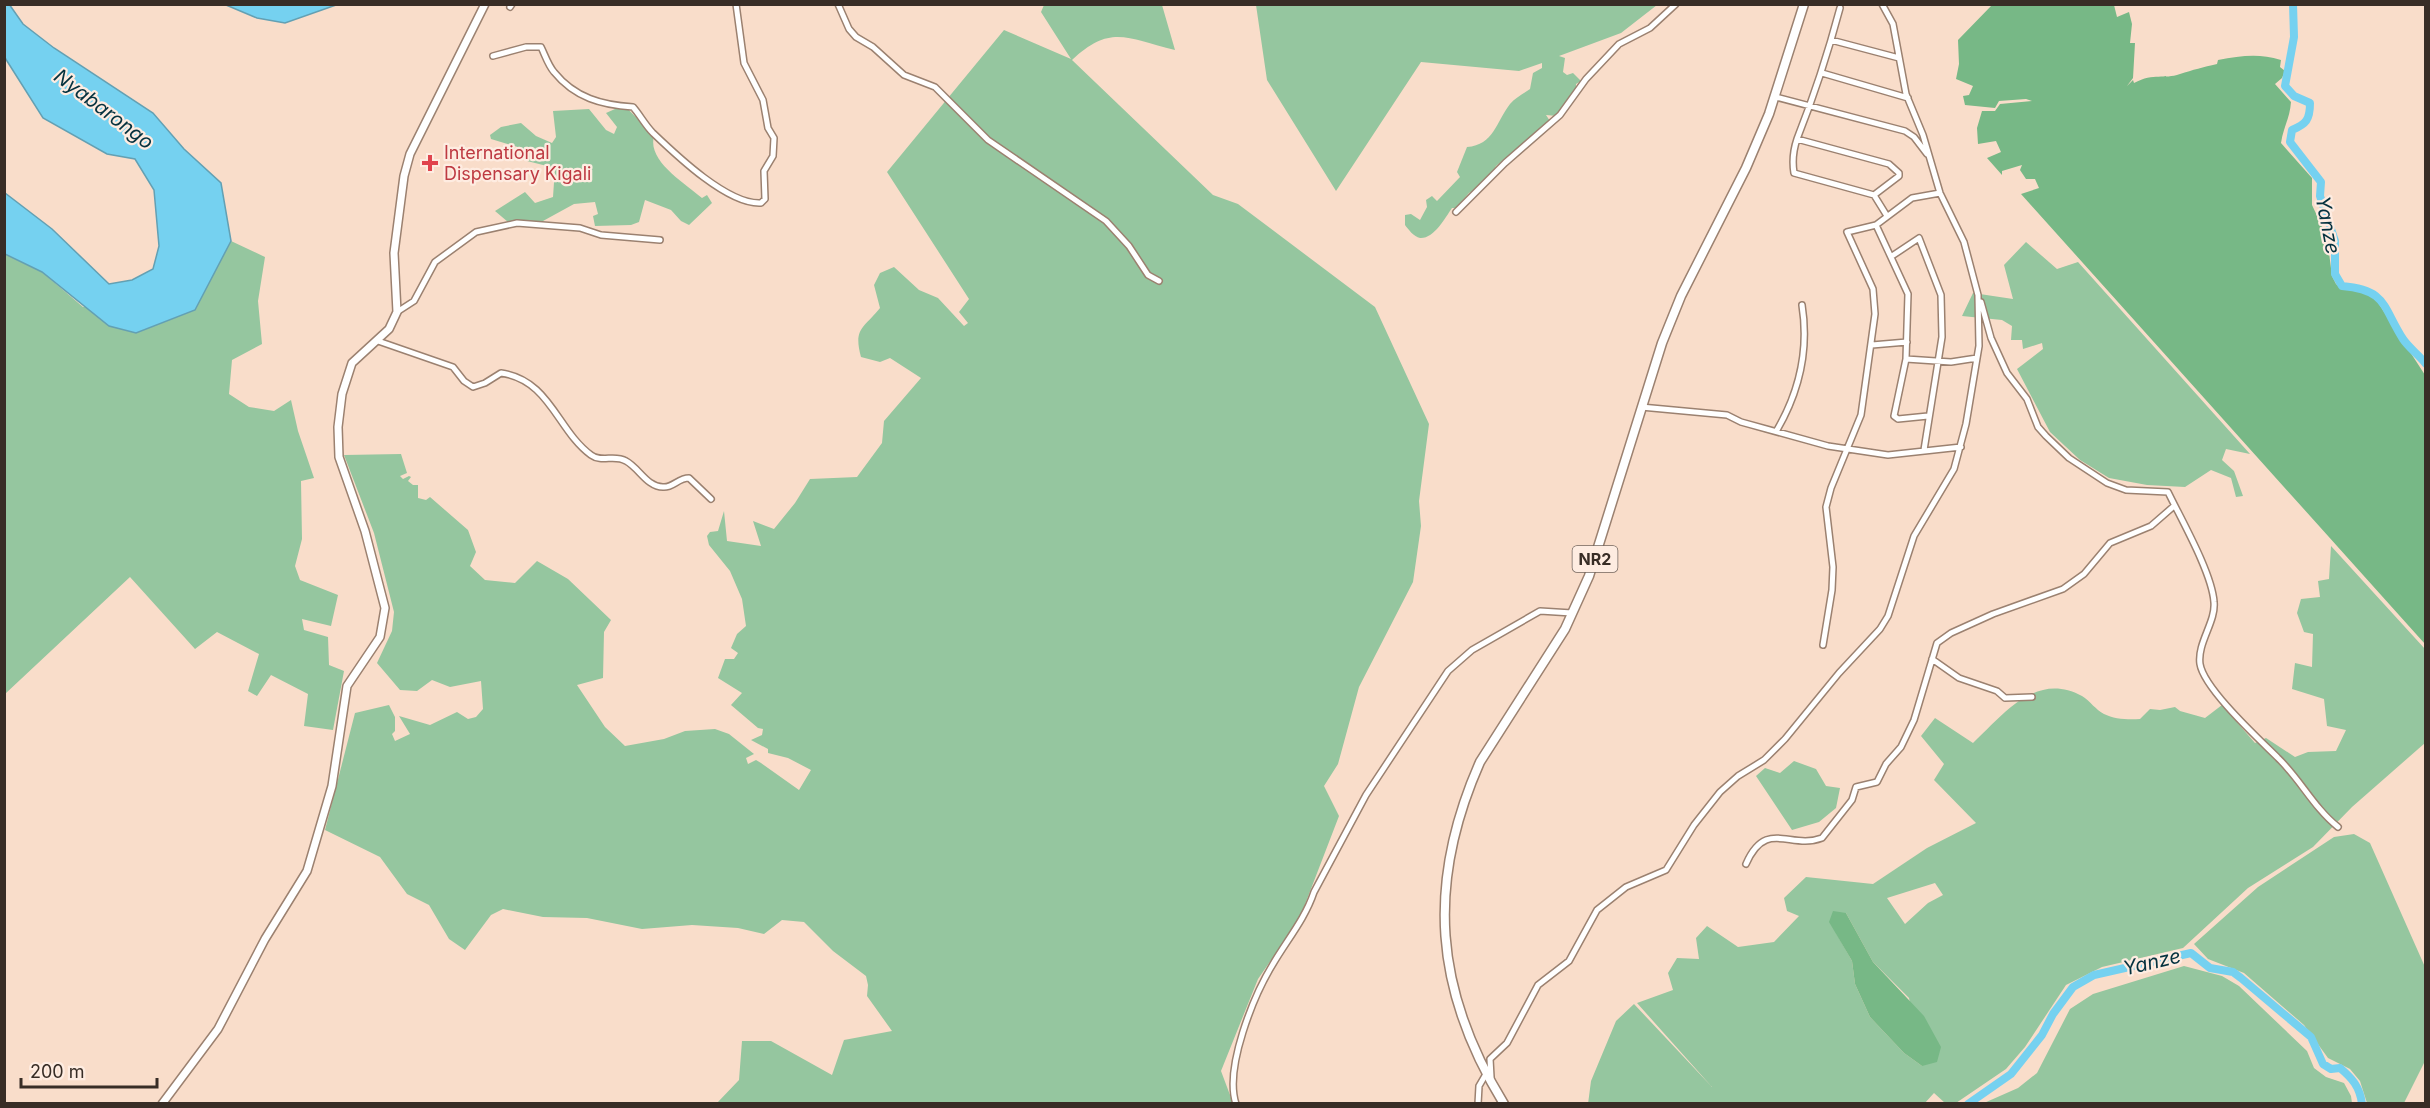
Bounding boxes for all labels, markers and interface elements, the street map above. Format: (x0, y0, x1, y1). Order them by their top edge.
water label: Nyabarongo (50, 64, 158, 154)
place label: International Dispensary Kigali (444, 142, 591, 184)
marker: International Dispensary Kigali (421, 154, 439, 172)
water label: Yanze (2311, 194, 2345, 256)
road number: NR2 (1572, 546, 1618, 572)
water label: Yanze (2121, 944, 2183, 980)
scale bar (21, 1051, 158, 1089)
text: 200 m (30, 1061, 85, 1082)

